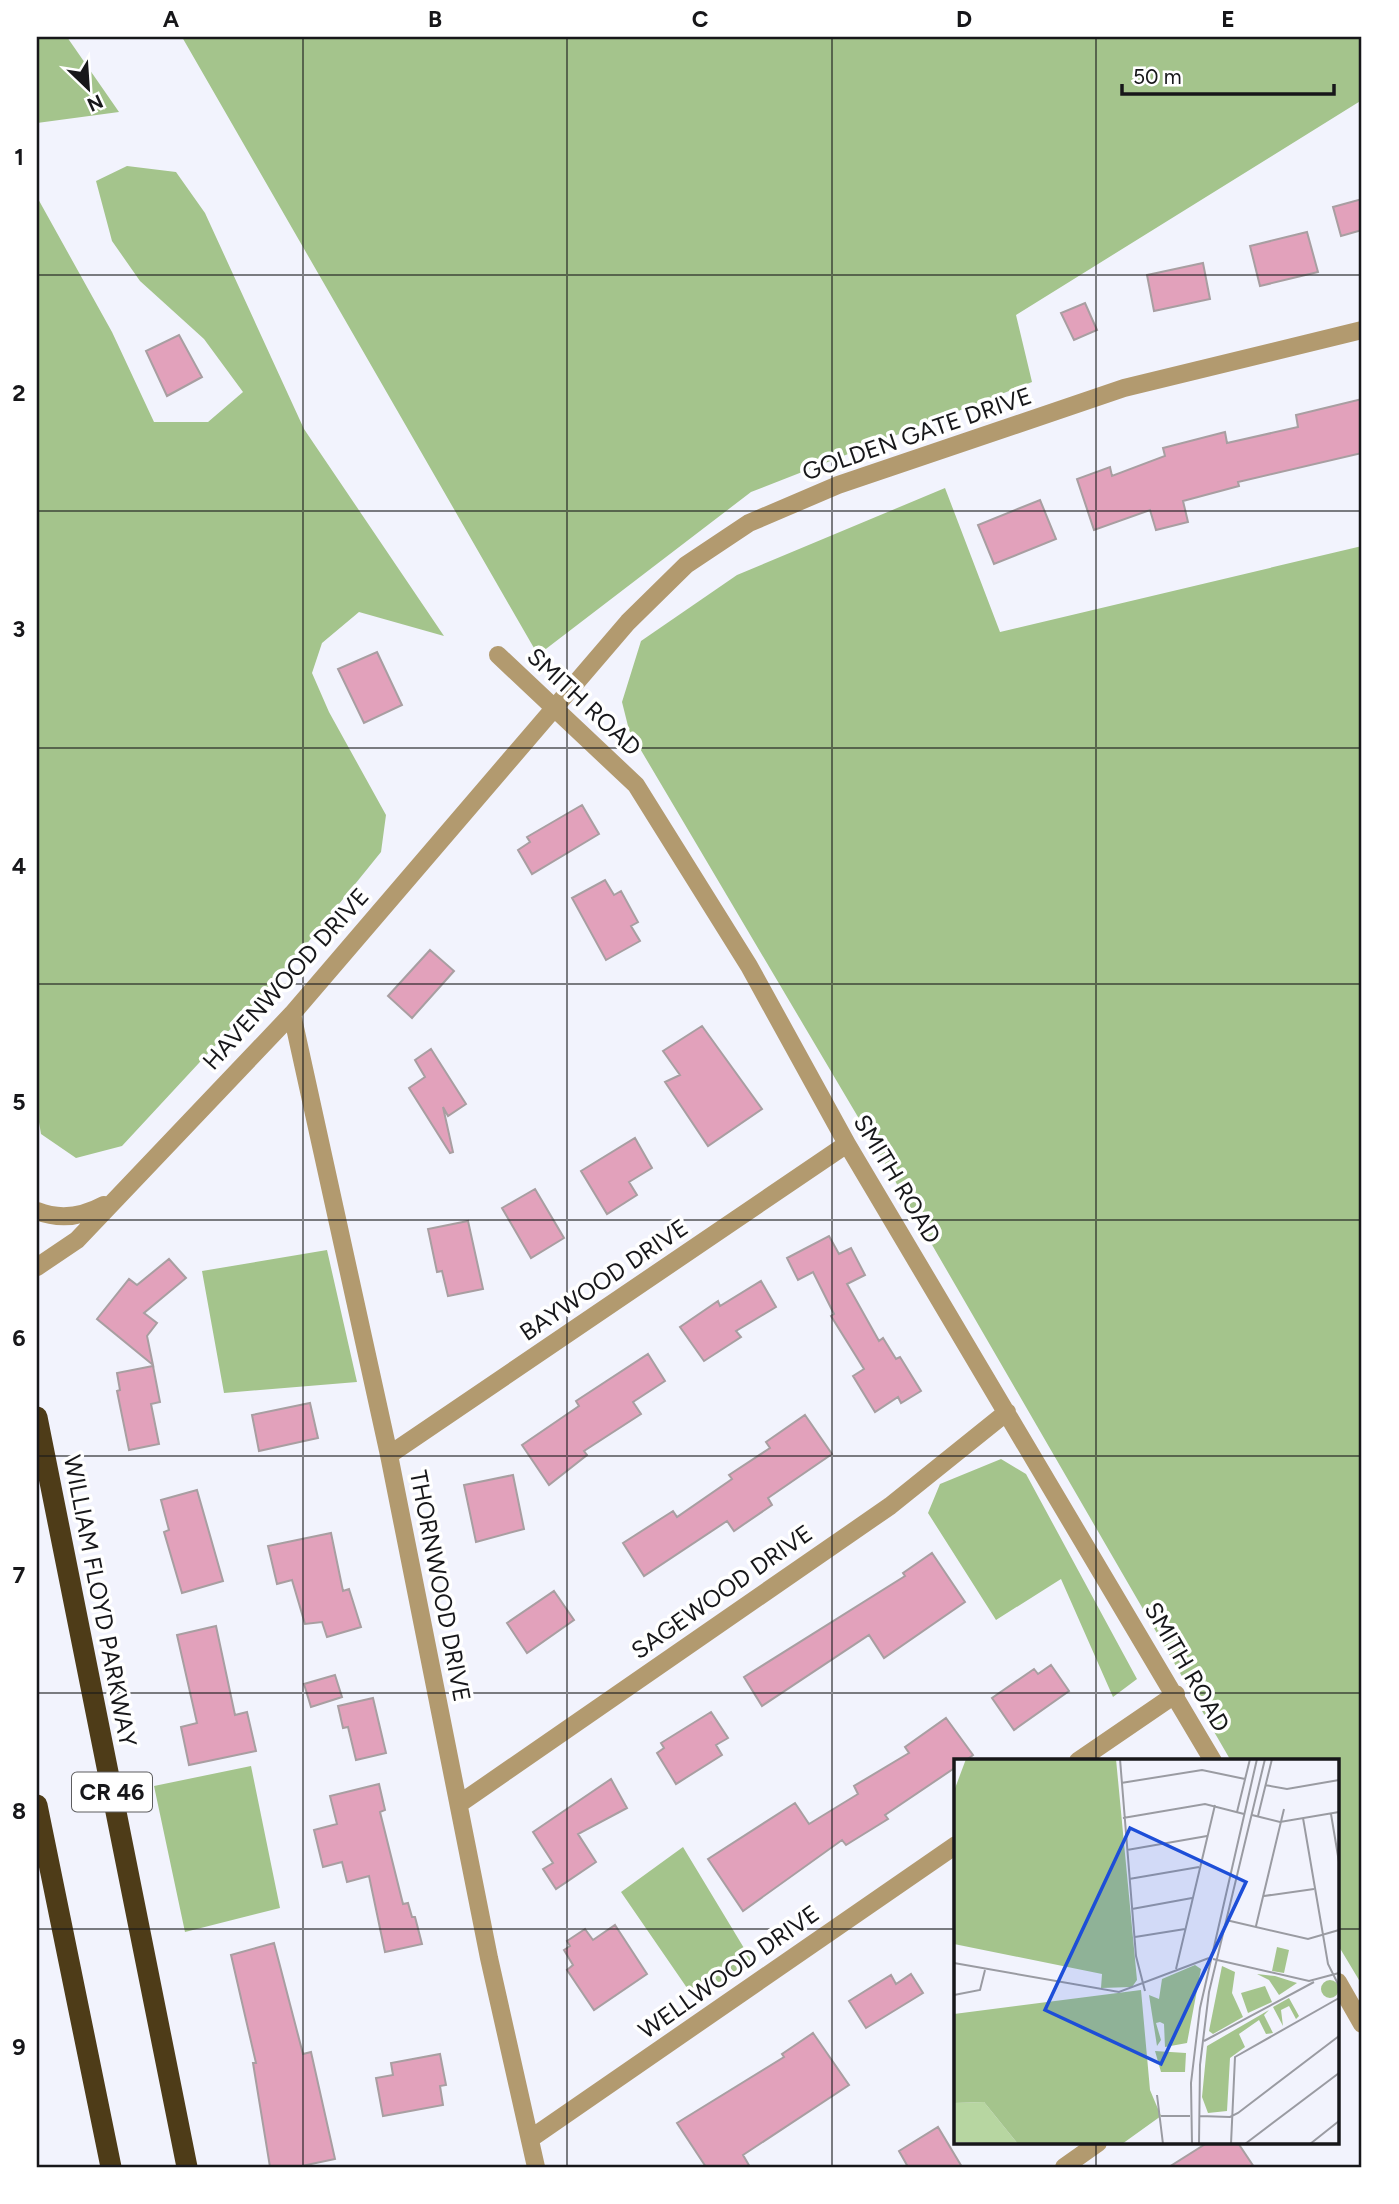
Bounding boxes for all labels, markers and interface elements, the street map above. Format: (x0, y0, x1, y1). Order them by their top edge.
text: A (163, 5, 180, 33)
text: B (428, 5, 442, 33)
text: C (692, 5, 709, 33)
text: D (956, 5, 972, 33)
text: E (1221, 5, 1235, 33)
north arrow (52, 52, 122, 122)
scale bar (1122, 52, 1334, 96)
text: 50 m (1133, 64, 1182, 89)
text: N (83, 89, 106, 116)
text: 1 (14, 143, 24, 171)
text: 2 (12, 379, 26, 407)
street label: GOLDEN GATE DRIVE (798, 381, 1035, 486)
text: 3 (13, 615, 25, 643)
street label: SMITH ROAD (521, 642, 647, 762)
text: 4 (12, 852, 26, 880)
street label: HAVENWOOD DRIVE (196, 882, 375, 1075)
text: 5 (12, 1088, 26, 1116)
street label: SMITH ROAD (848, 1109, 947, 1248)
street label: BAYWOOD DRIVE (514, 1213, 693, 1347)
text: 6 (12, 1324, 26, 1352)
street label: WILLIAM FLOYD PARKWAY (58, 1453, 143, 1750)
street label: THORNWOOD DRIVE (404, 1468, 477, 1704)
street label: SAGEWOOD DRIVE (626, 1518, 818, 1665)
text: 7 (13, 1561, 26, 1589)
street label: SMITH ROAD (1139, 1597, 1236, 1737)
inset map (954, 1759, 1340, 2144)
road number: CR 46 (72, 1772, 152, 1812)
text: 8 (12, 1797, 26, 1825)
street label: WELLWOOD DRIVE (633, 1898, 825, 2045)
text: 9 (12, 2033, 26, 2061)

